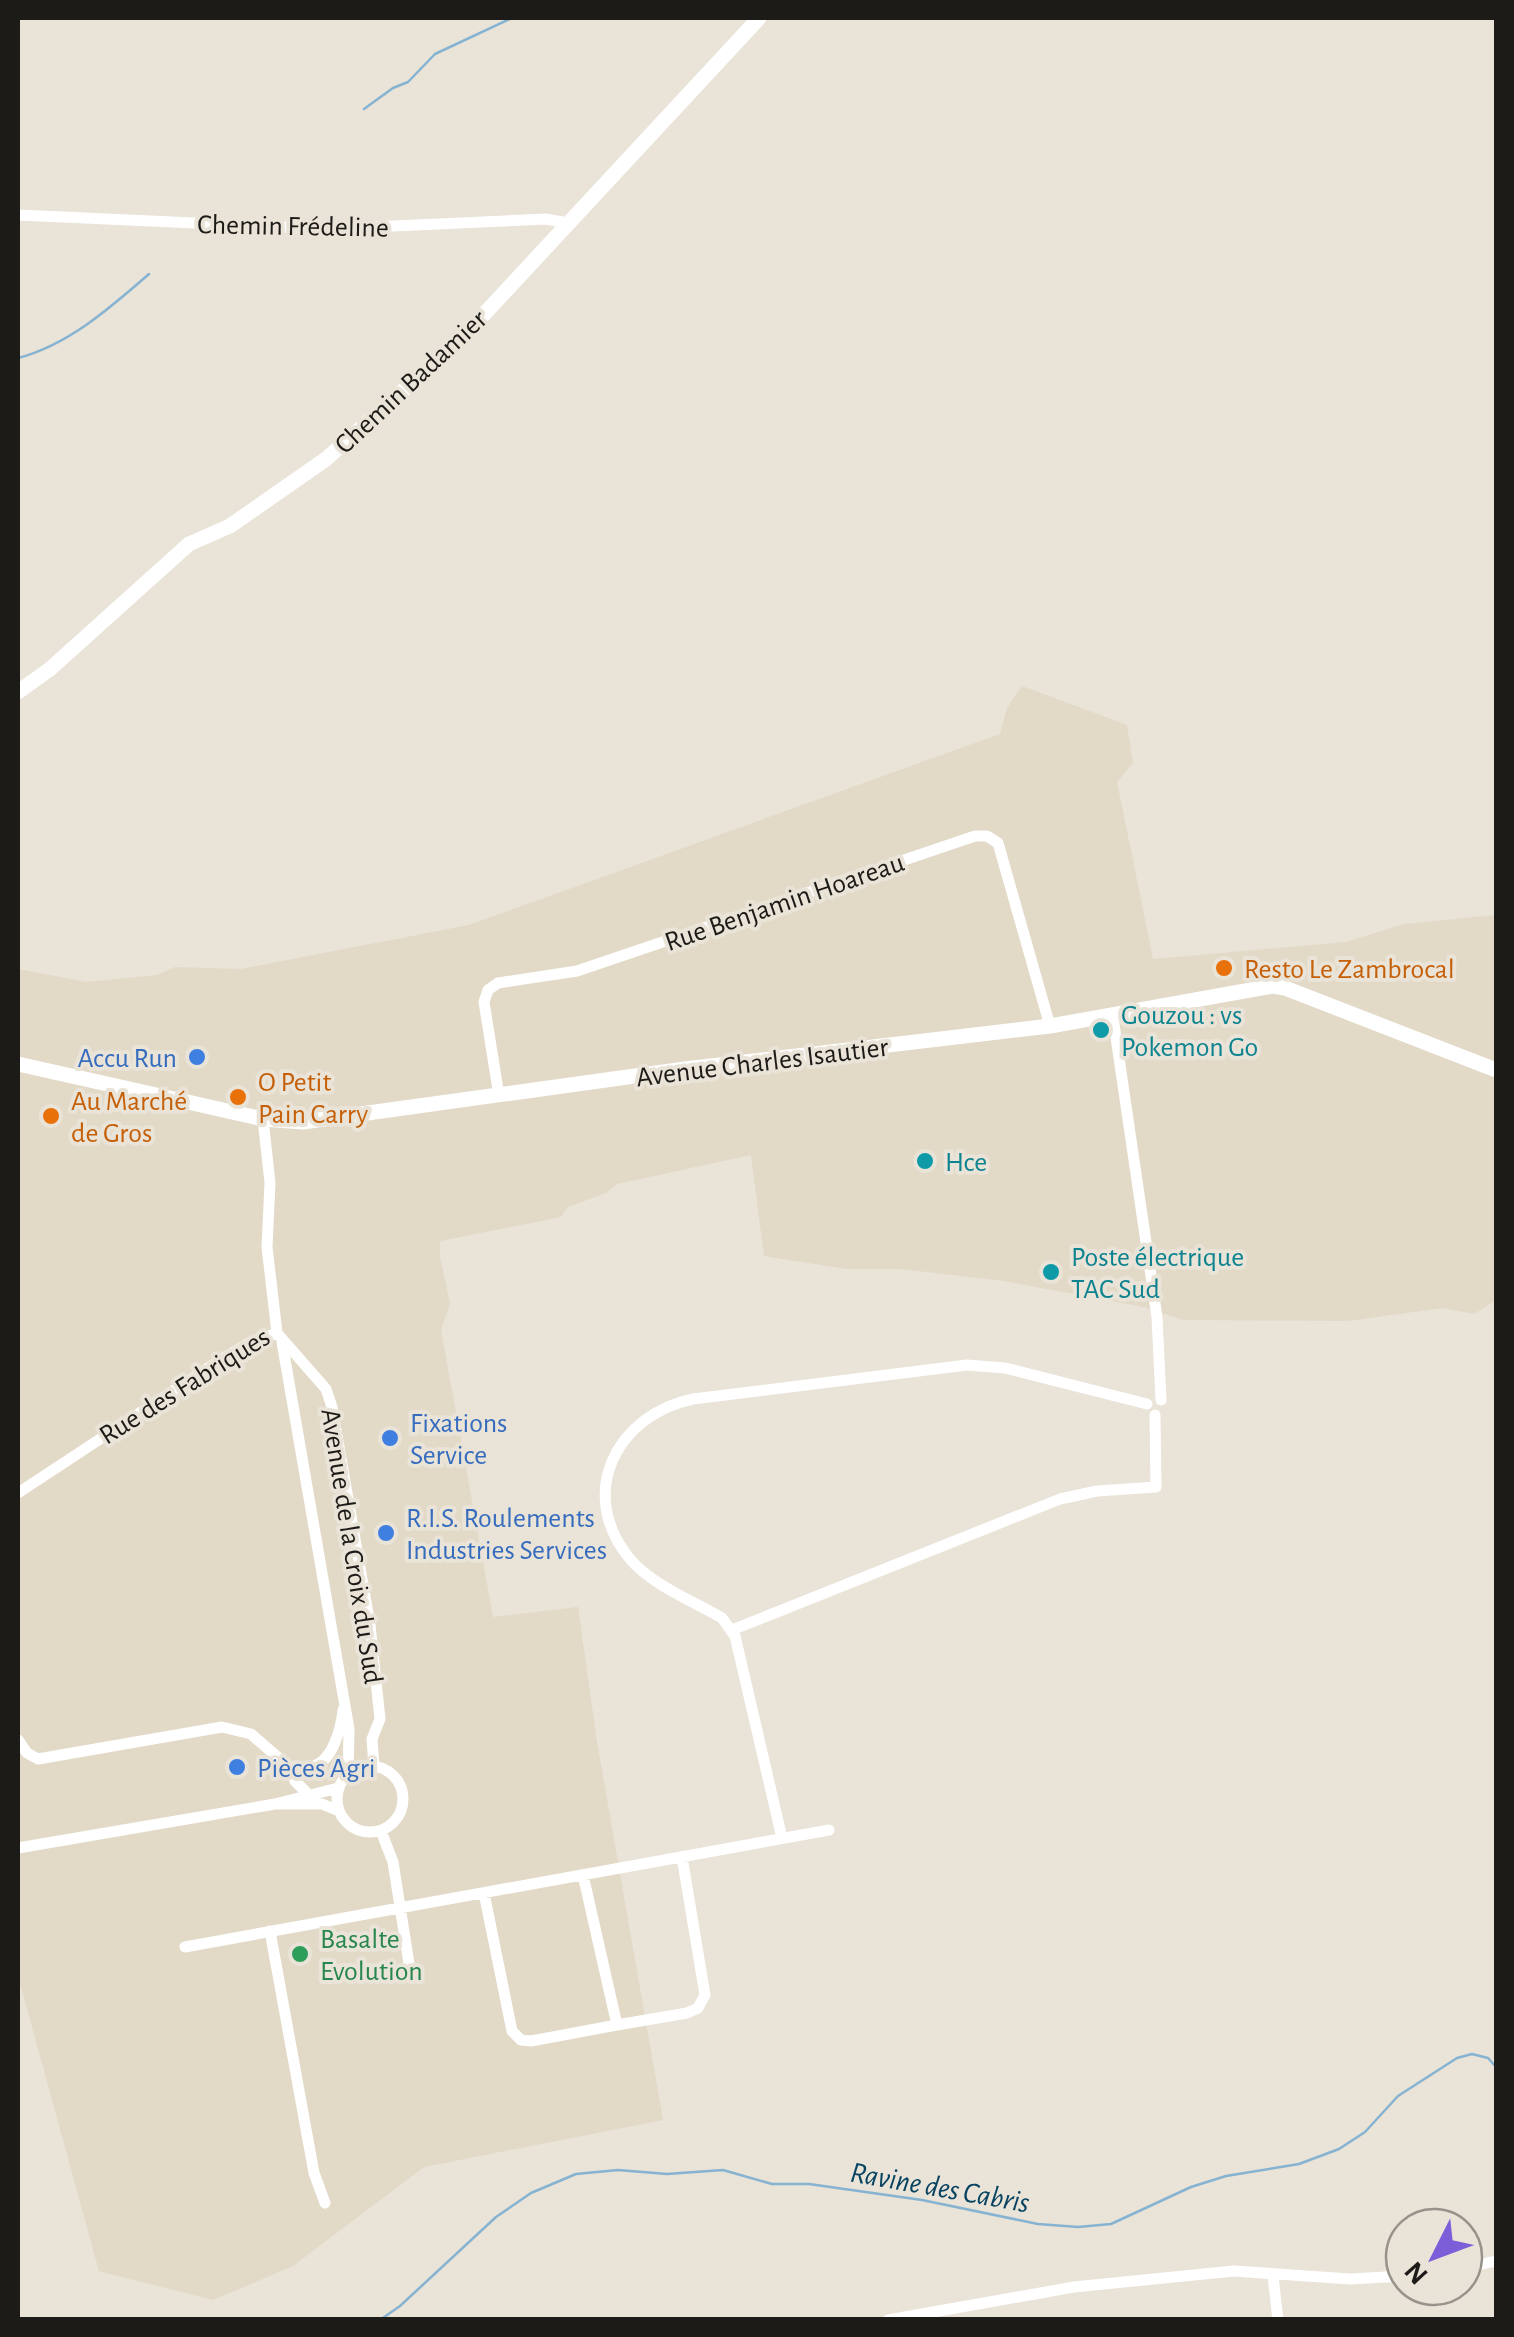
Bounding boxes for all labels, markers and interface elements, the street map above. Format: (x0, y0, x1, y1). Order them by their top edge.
street label: Chemin Frédeline (197, 211, 389, 243)
street label: Chemin Badamier (330, 305, 493, 460)
street label: Rue Benjamin Hoareau (661, 849, 908, 957)
place label: Resto Le Zambrocal (1244, 956, 1455, 984)
marker: Resto Le Zambrocal (1213, 957, 1235, 979)
place label: Gouzou : vs Pokemon Go (1121, 1002, 1258, 1062)
marker: Gouzou : vs Pokemon Go (1090, 1019, 1112, 1041)
street label: Avenue Charles Isautier (634, 1034, 890, 1092)
place label: Accu Run (77, 1045, 177, 1073)
marker: Accu Run (186, 1046, 208, 1068)
place label: O Petit Pain Carry (258, 1069, 368, 1129)
marker: O Petit Pain Carry (227, 1086, 249, 1108)
place label: Au Marché de Gros (71, 1088, 187, 1148)
marker: Au Marché de Gros (40, 1105, 62, 1127)
place label: Hce (945, 1149, 987, 1177)
marker: Hce (914, 1150, 936, 1172)
place label: Poste électrique TAC Sud (1071, 1244, 1244, 1304)
marker: Poste électrique TAC Sud (1040, 1261, 1062, 1283)
street label: Rue des Fabriques (95, 1323, 275, 1450)
street label: Avenue de la Croix du Sud (315, 1407, 387, 1686)
place label: Fixations Service (410, 1410, 507, 1470)
marker: Fixations Service (379, 1427, 401, 1449)
place label: R.I.S. Roulements Industries Services (406, 1505, 607, 1565)
marker: R.I.S. Roulements Industries Services (375, 1522, 397, 1544)
place label: Pièces Agri (257, 1755, 376, 1783)
marker: Pièces Agri (226, 1756, 248, 1778)
place label: Basalte Evolution (320, 1926, 423, 1986)
marker: Basalte Evolution (289, 1943, 311, 1965)
water label: Ravine des Cabris (848, 2157, 1032, 2219)
north arrow (1384, 2207, 1484, 2307)
text: N (1400, 2256, 1434, 2289)

